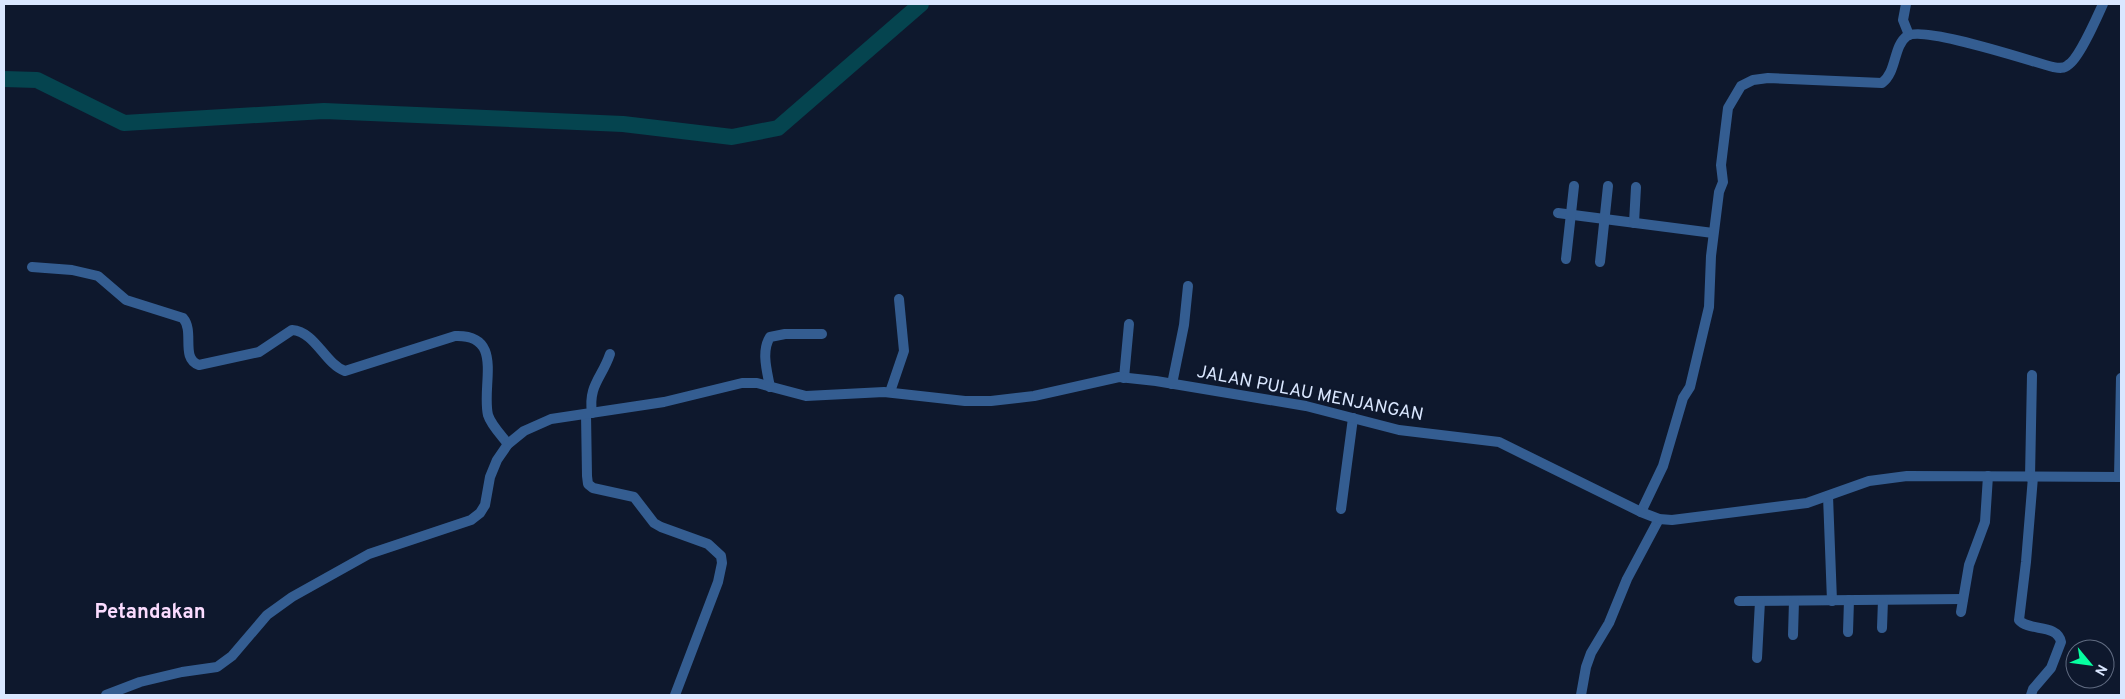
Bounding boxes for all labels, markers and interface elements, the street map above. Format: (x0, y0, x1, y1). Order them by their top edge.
street label: JALAN PULAU MENJANGAN (1195, 361, 1425, 427)
district label: Petandakan (94, 600, 206, 626)
north arrow (2065, 639, 2115, 689)
text: N (2090, 661, 2110, 678)

